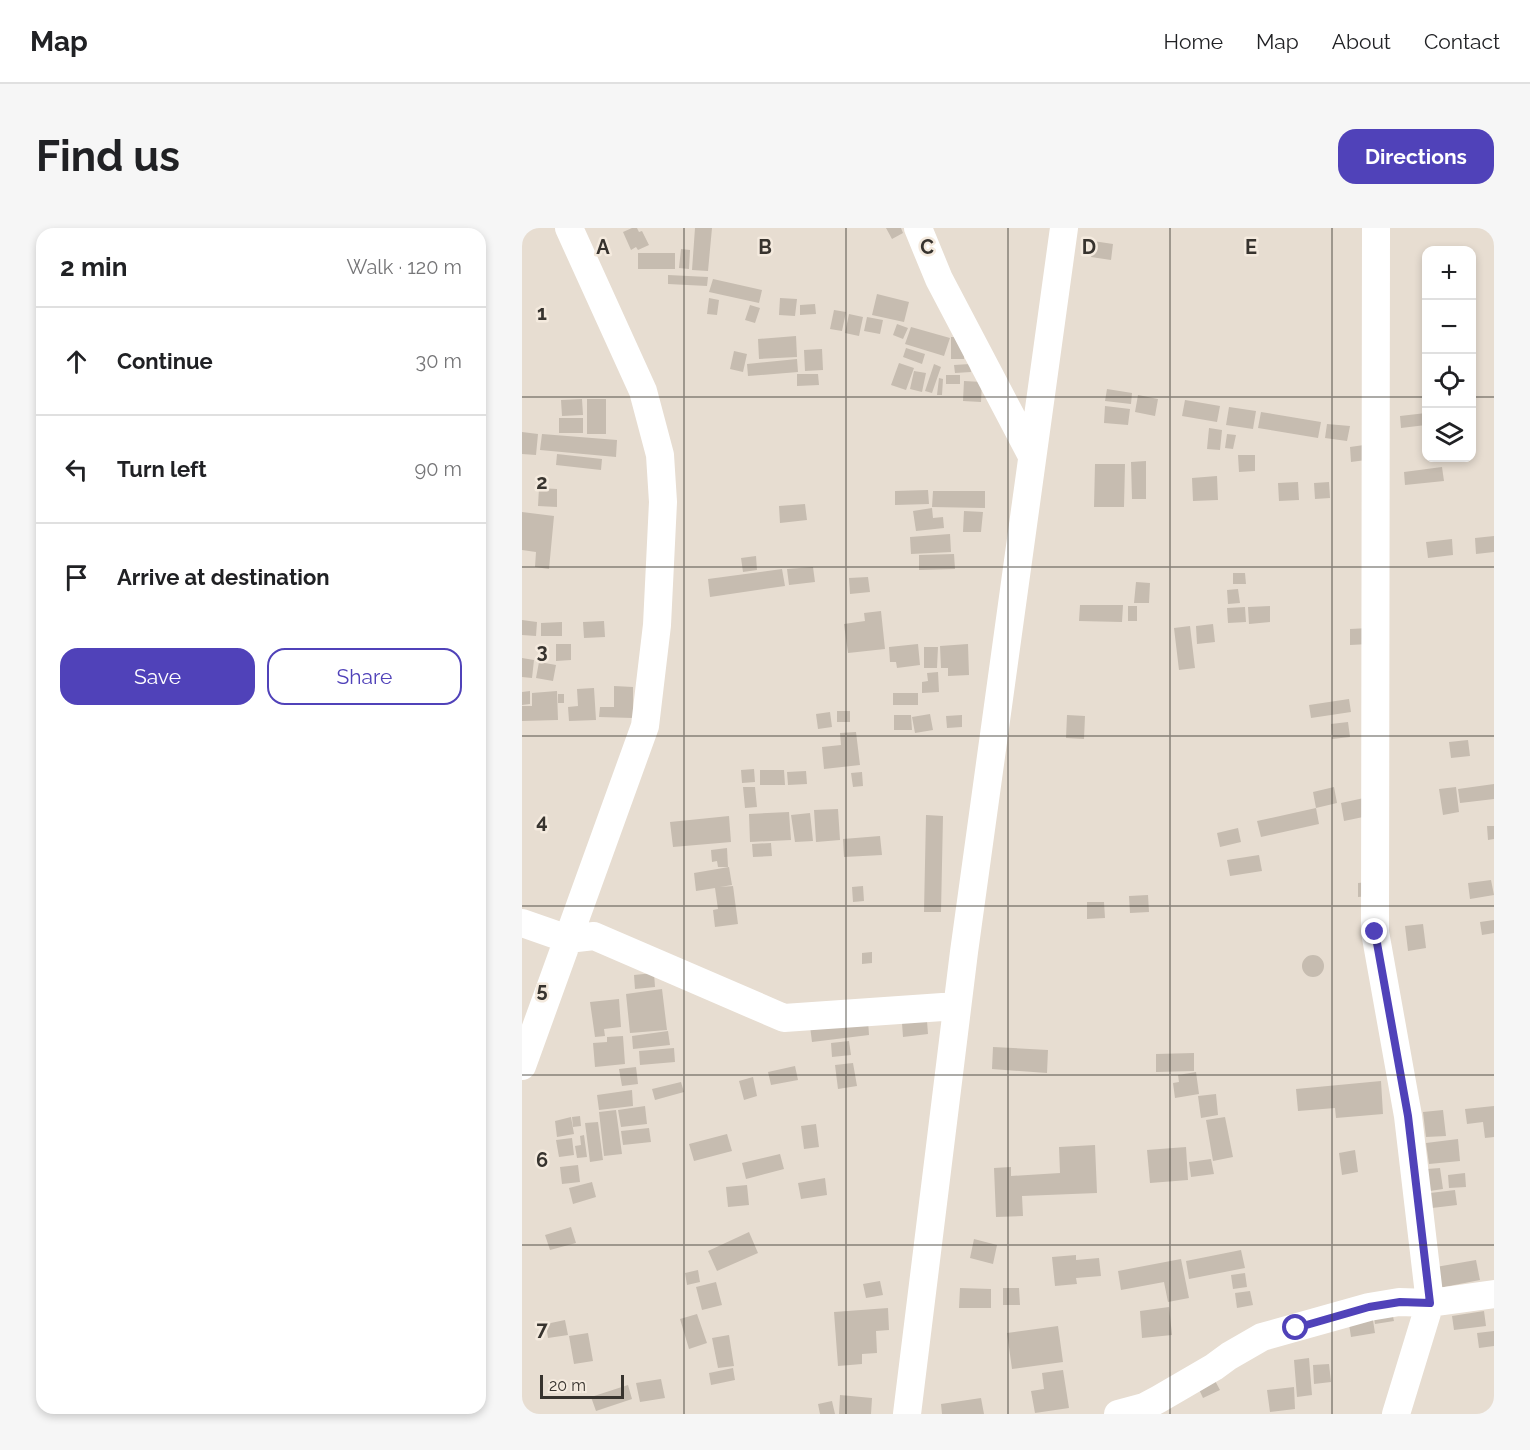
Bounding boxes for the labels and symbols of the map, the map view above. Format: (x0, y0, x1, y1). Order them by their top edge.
text: A (596, 235, 610, 259)
text: B (758, 235, 772, 259)
text: C (920, 235, 934, 259)
text: D (1082, 235, 1096, 259)
text: E (1245, 235, 1257, 259)
text: 1 (537, 301, 547, 325)
text: 2 (536, 470, 548, 494)
text: 3 (536, 639, 548, 663)
text: 4 (536, 809, 548, 833)
route end (1361, 918, 1387, 944)
text: 5 (536, 978, 548, 1002)
text: 6 (536, 1148, 548, 1172)
route start (1282, 1314, 1308, 1340)
text: 7 (536, 1317, 548, 1341)
scale bar (540, 1372, 624, 1400)

